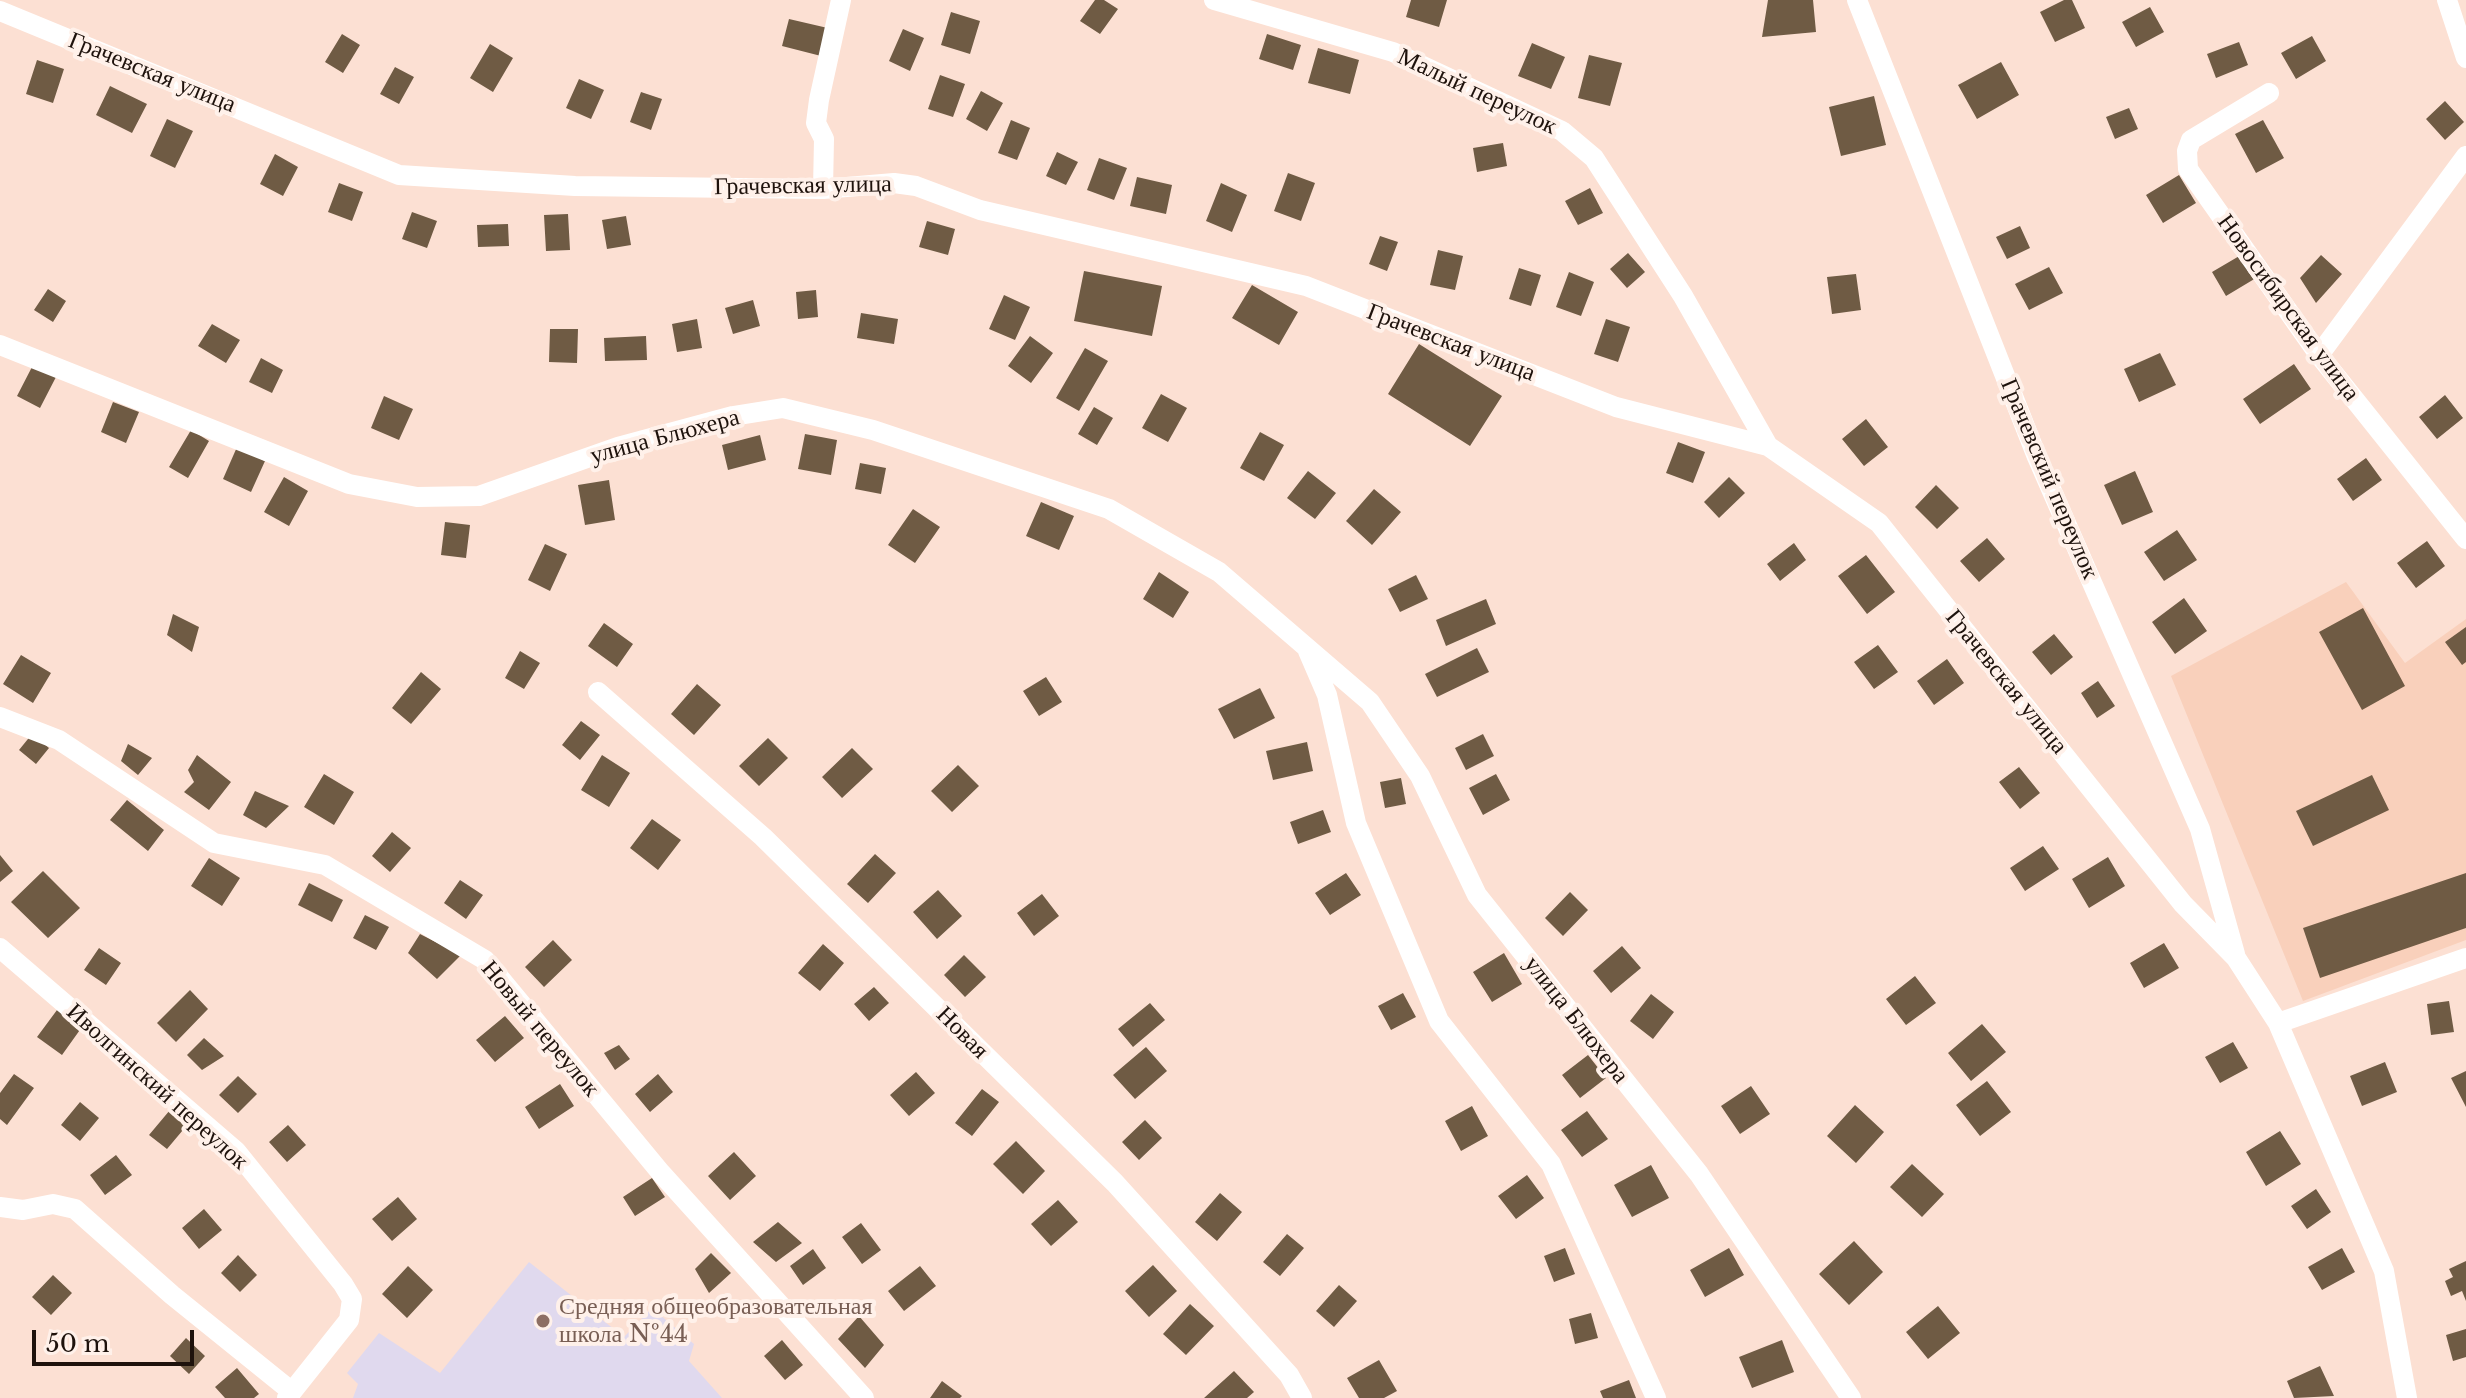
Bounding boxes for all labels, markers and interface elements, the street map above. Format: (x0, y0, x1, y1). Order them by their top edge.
street label: Грачевская улица (64, 26, 240, 120)
street label: Малый переулок (1393, 43, 1561, 141)
street label: Грачевская улица (714, 170, 892, 202)
street label: Новосибирская улица (2211, 209, 2365, 407)
street label: Грачевская улица (1363, 298, 1539, 388)
street label: Грачевский переулок (1994, 374, 2104, 584)
street label: улица Блюхера (587, 403, 743, 471)
street label: Грачевская улица (1939, 604, 2073, 760)
street label: улица Блюхера (1517, 951, 1635, 1089)
street label: Новый переулок (475, 955, 605, 1103)
street label: Иволгинский переулок (60, 998, 254, 1176)
street label: Новая (930, 1001, 994, 1065)
place label: Средняя общеобразовательная школа №44 (559, 1293, 873, 1349)
marker: Средняя общеобразовательная школа №44 (534, 1312, 552, 1330)
scale bar (36, 1314, 198, 1364)
text: 50 m (46, 1329, 109, 1358)

